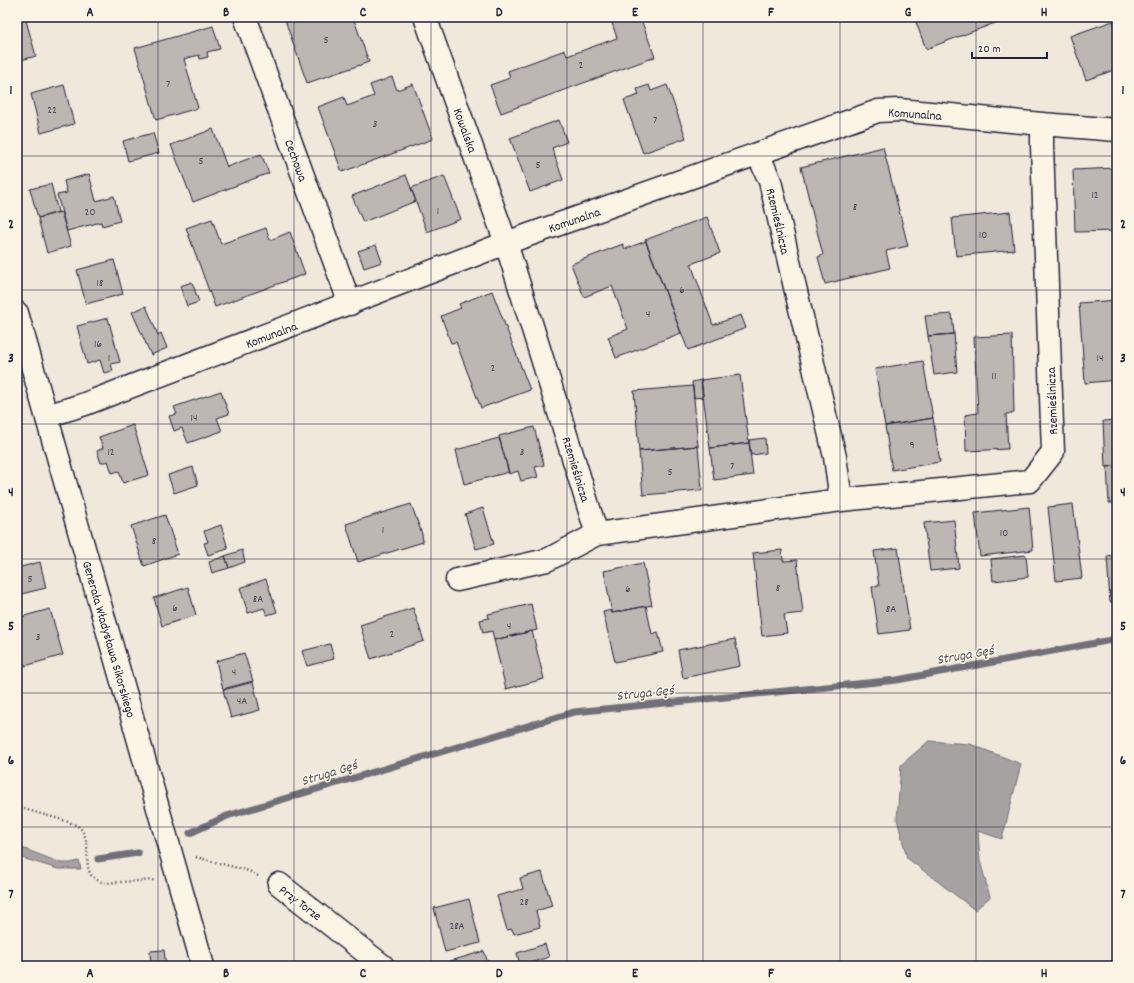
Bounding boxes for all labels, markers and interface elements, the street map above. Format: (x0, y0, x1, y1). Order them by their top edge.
text: A (86, 4, 94, 23)
text: B (223, 4, 229, 23)
text: C (360, 4, 367, 23)
text: D (496, 4, 503, 23)
text: E (632, 4, 639, 23)
text: F (768, 4, 774, 23)
text: G (905, 4, 912, 23)
text: H (1041, 4, 1048, 23)
house number: 5 (323, 33, 329, 49)
scale bar (972, 34, 1047, 60)
text: 20 m (978, 41, 1001, 58)
house number: 2 (579, 58, 584, 74)
house number: 7 (166, 77, 170, 93)
text: 1 (10, 82, 13, 101)
text: 1 (1122, 82, 1125, 101)
house number: 22 (47, 103, 57, 119)
street label: Komunalna (887, 104, 943, 127)
street label: Kowalska (447, 106, 481, 157)
house number: 7 (653, 113, 657, 129)
house number: 3 (373, 117, 378, 133)
street label: Cechowa (278, 137, 311, 185)
house number: 5 (198, 154, 204, 170)
house number: 5 (535, 158, 541, 174)
street label: Rzemieślnicza (760, 187, 794, 257)
house number: 12 (1091, 188, 1099, 204)
house number: 8 (853, 200, 857, 216)
street label: Komunalna (546, 203, 604, 239)
house number: 1 (437, 204, 439, 220)
house number: 20 (85, 205, 95, 221)
text: 2 (8, 216, 14, 235)
text: 2 (1120, 216, 1126, 235)
house number: 10 (979, 228, 987, 244)
house number: 18 (97, 276, 103, 292)
house number: 6 (679, 283, 685, 299)
house number: 4 (646, 307, 650, 323)
street label: Komunalna (243, 318, 301, 355)
house number: 16 (94, 337, 102, 353)
text: 3 (8, 350, 14, 369)
text: 3 (1120, 350, 1126, 369)
house number: 1 (108, 351, 110, 367)
house number: 14 (1097, 351, 1103, 367)
house number: 2 (491, 361, 496, 377)
street label: Rzemieślnicza (1043, 366, 1064, 435)
house number: 11 (992, 369, 996, 385)
house number: 14 (191, 411, 197, 427)
street label: Rzemieślnicza (556, 435, 594, 506)
house number: 9 (909, 438, 915, 454)
house number: 12 (107, 445, 115, 461)
house number: 3 (520, 445, 525, 461)
house number: 7 (730, 459, 734, 475)
house number: 5 (667, 465, 673, 481)
text: 4 (8, 484, 14, 503)
text: 4 (1120, 484, 1126, 503)
house number: 1 (382, 523, 384, 539)
house number: 10 (1000, 526, 1008, 542)
house number: 8 (152, 534, 156, 550)
street label: Generała Władysława Sikorskiego (76, 559, 139, 720)
house number: 5 (27, 572, 33, 588)
house number: 8 (776, 581, 780, 597)
house number: 6 (625, 582, 631, 598)
house number: 8A (253, 592, 263, 608)
house number: 6 (172, 601, 178, 617)
house number: 8A (886, 602, 896, 618)
text: 5 (8, 618, 14, 637)
text: 5 (1120, 618, 1126, 637)
house number: 4 (507, 619, 511, 635)
house number: 2 (390, 627, 395, 643)
house number: 3 (36, 630, 41, 646)
water label: Struga Gęś (935, 641, 997, 671)
house number: 4 (232, 665, 236, 681)
water label: Struga Gęś (615, 681, 677, 707)
house number: 4A (237, 694, 247, 710)
text: 6 (8, 752, 15, 771)
text: 6 (1120, 752, 1127, 771)
water label: Struga Gęś (299, 755, 362, 792)
street label: Przy Torze (274, 882, 325, 927)
text: 7 (9, 886, 14, 905)
text: 7 (1121, 886, 1126, 905)
house number: 28 (519, 895, 529, 911)
house number: 28A (449, 919, 465, 935)
text: A (86, 965, 94, 983)
text: B (223, 965, 229, 983)
text: C (360, 965, 367, 983)
text: D (496, 965, 503, 983)
text: E (632, 965, 639, 983)
text: F (768, 965, 774, 983)
text: G (905, 965, 912, 983)
text: H (1041, 965, 1048, 983)

